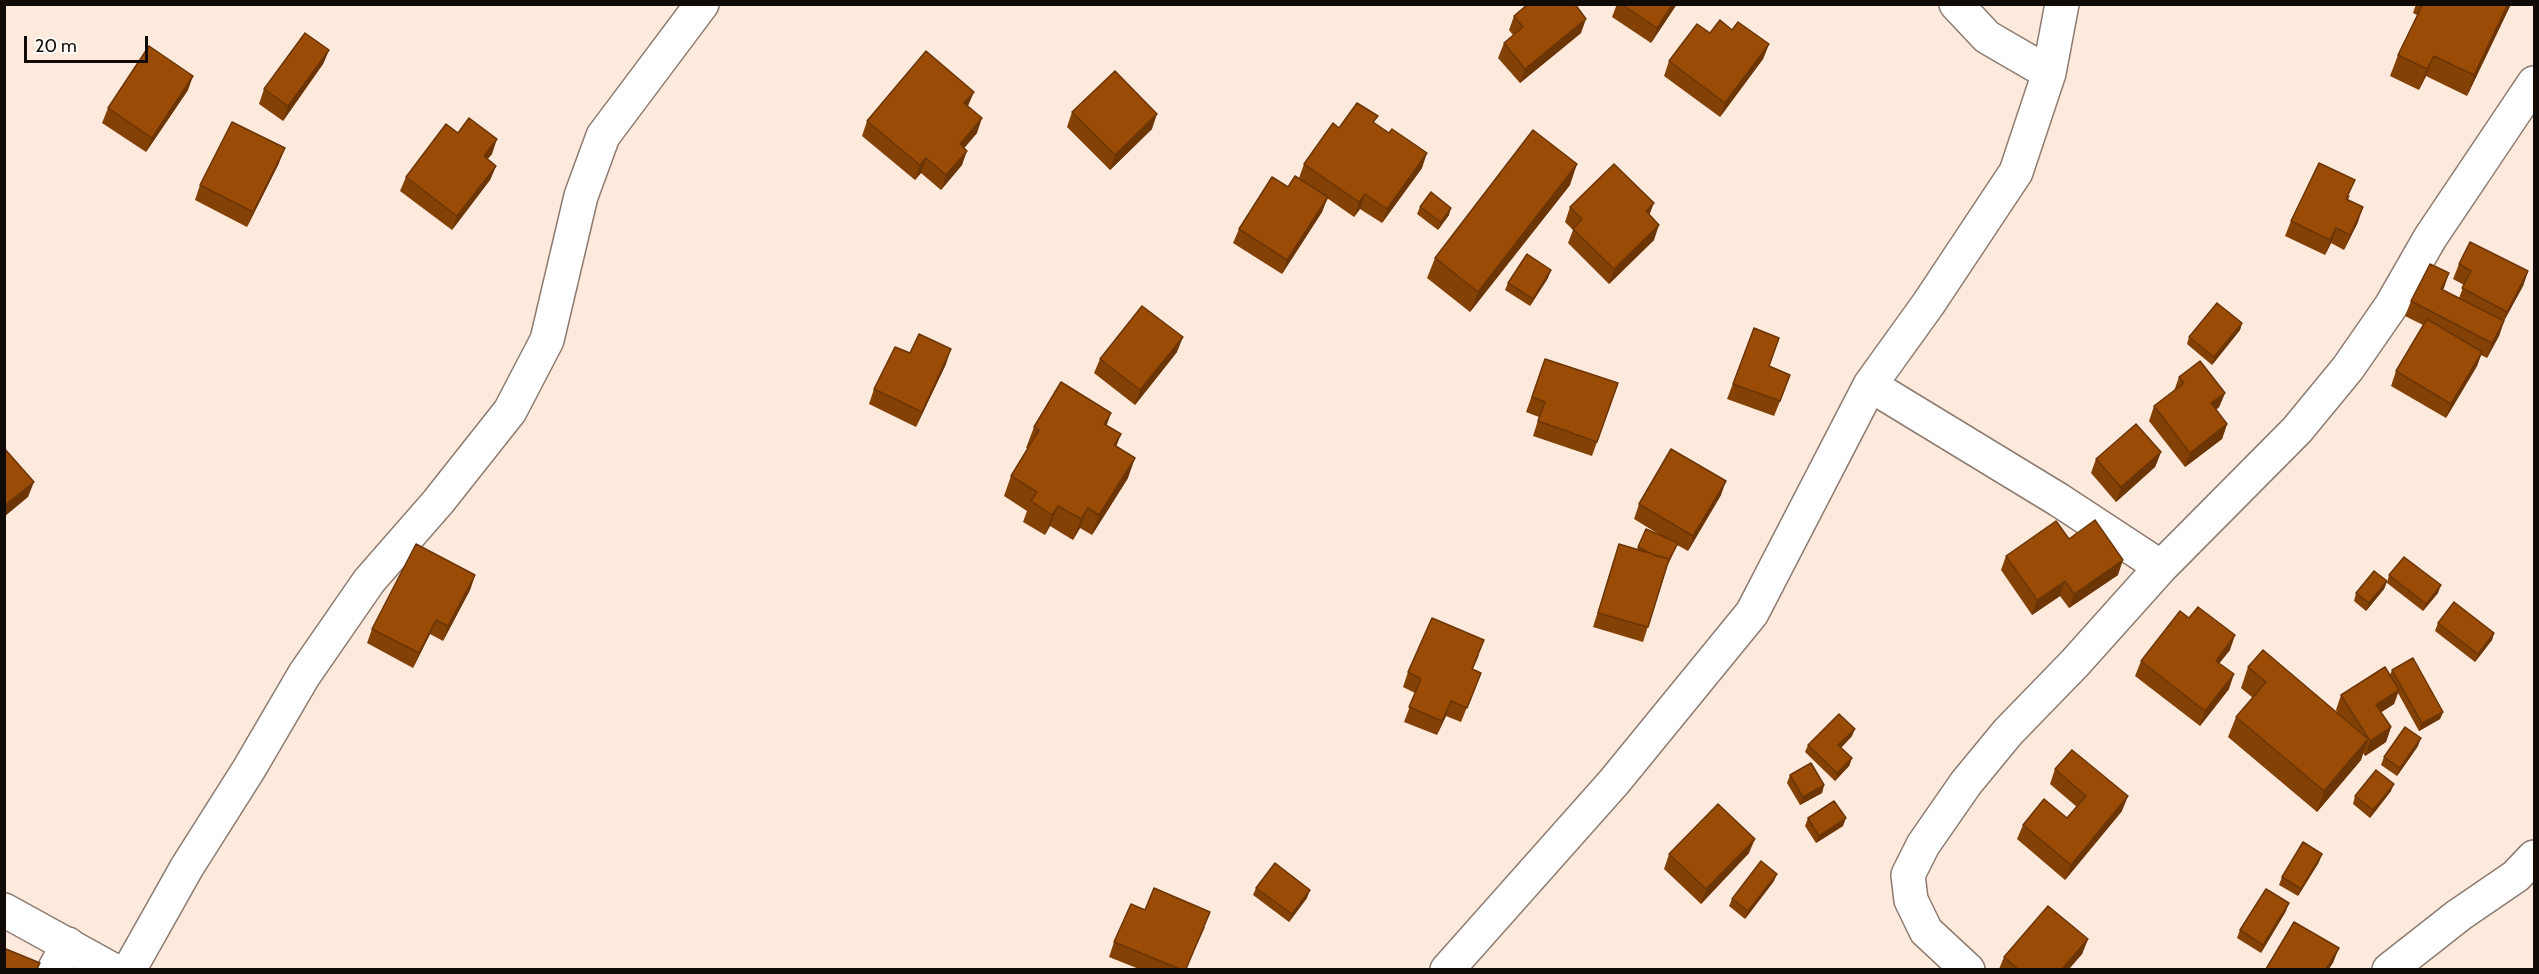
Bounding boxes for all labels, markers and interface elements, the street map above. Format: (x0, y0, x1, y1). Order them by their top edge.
scale bar (27, 24, 152, 62)
text: 20 m (35, 35, 77, 57)

